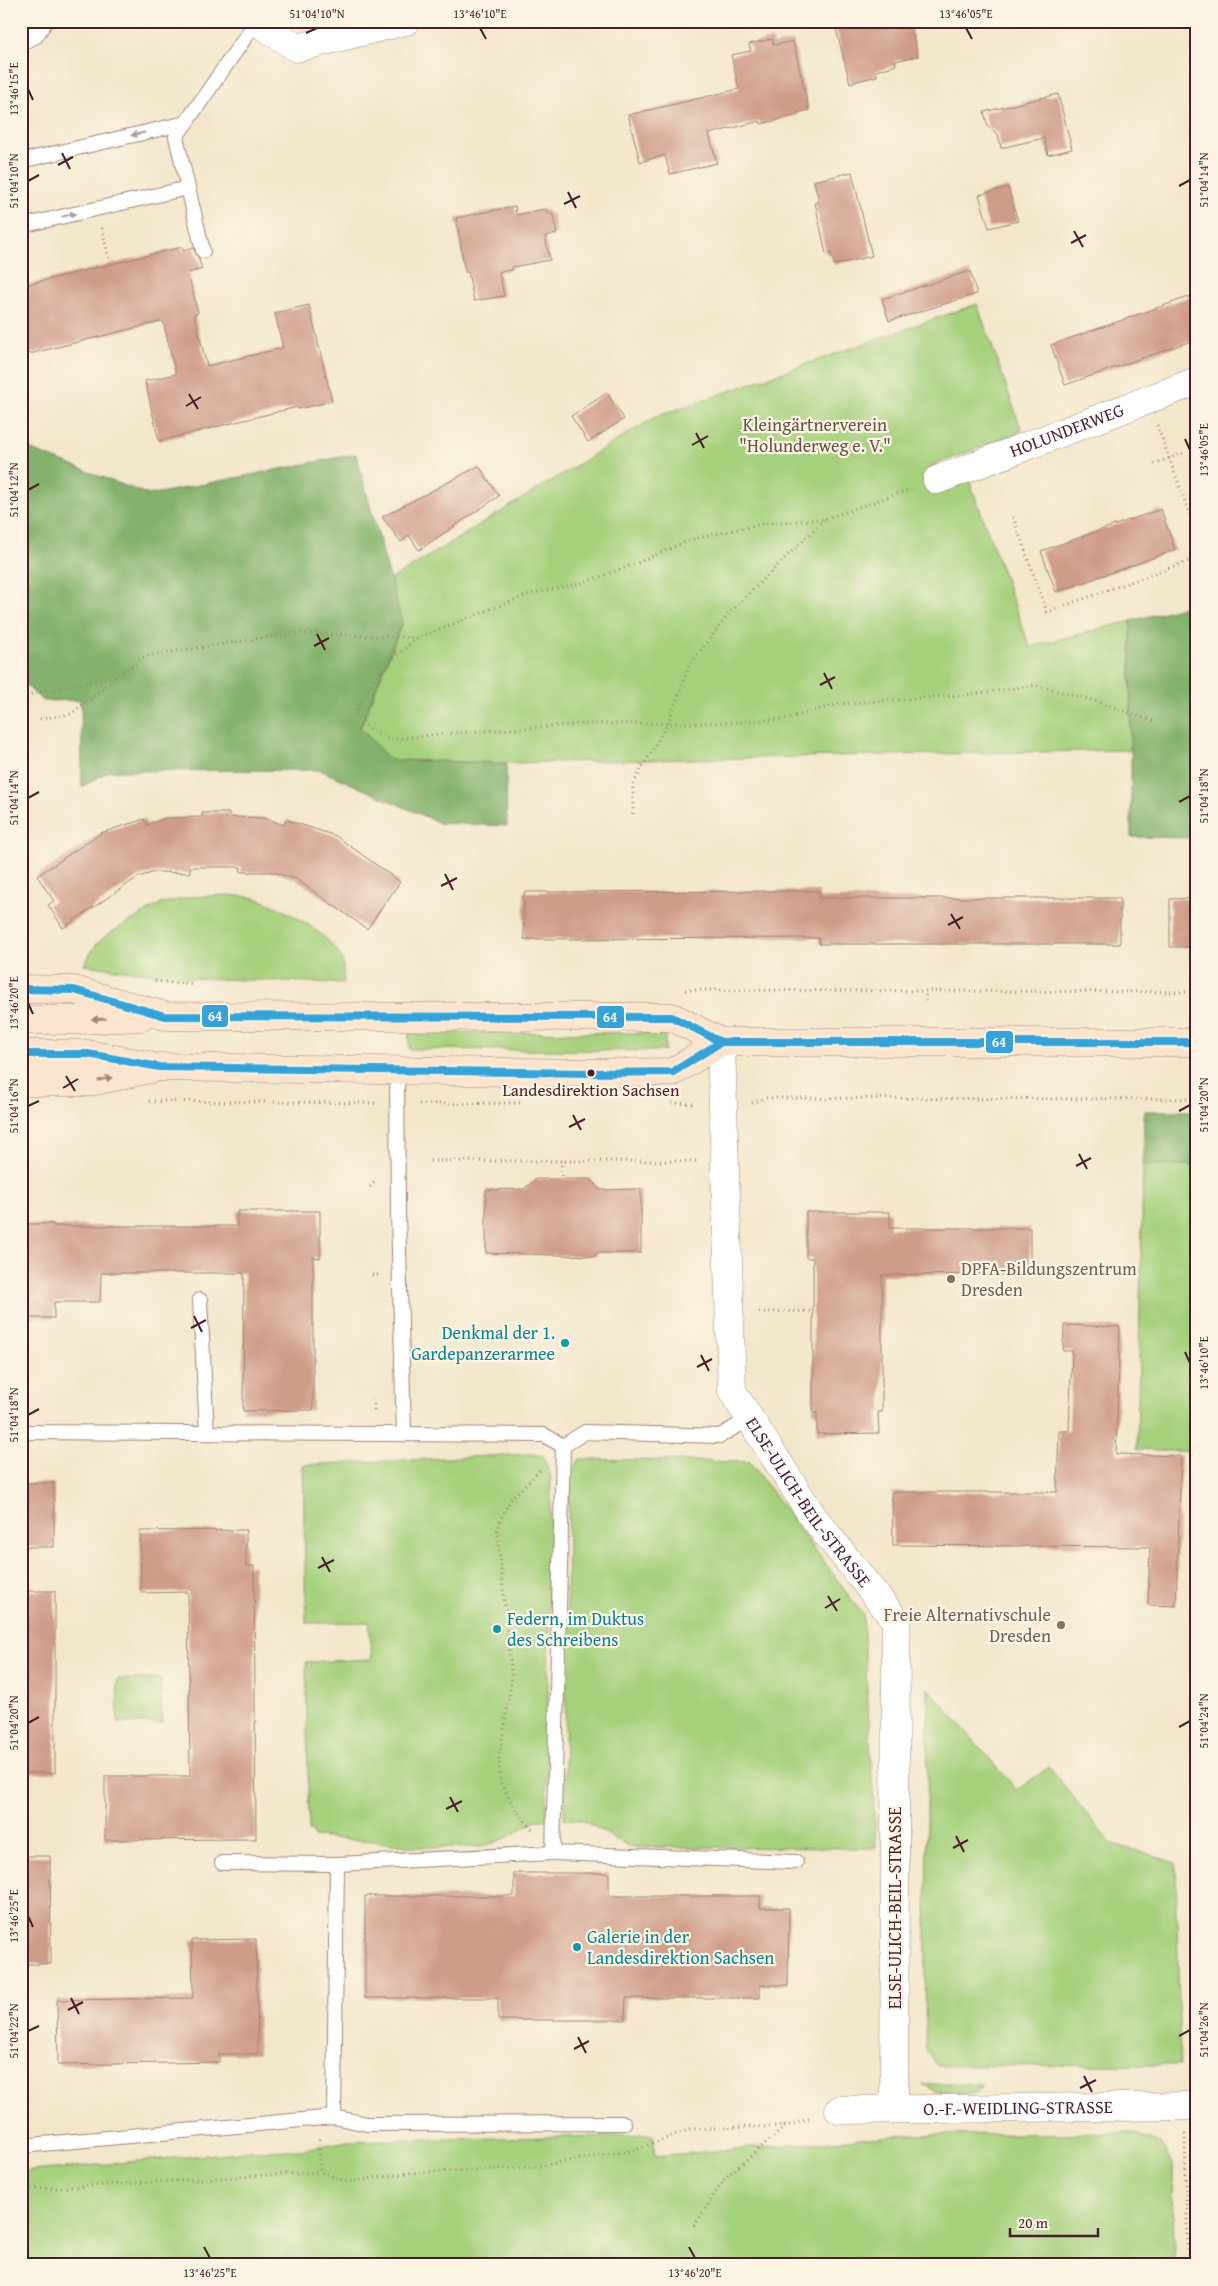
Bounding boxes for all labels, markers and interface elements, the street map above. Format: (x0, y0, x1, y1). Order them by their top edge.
text: 51°04'10"N (289, 5, 345, 22)
text: 13°46'10"E (453, 5, 507, 22)
text: 13°46'05"E (939, 5, 993, 22)
text: 13°46'15"E (5, 62, 22, 116)
one-way arrow (131, 130, 146, 138)
text: 51°04'14"N (1195, 152, 1212, 208)
text: 51°04'10"N (5, 153, 22, 209)
one-way arrow (61, 211, 76, 219)
street label: HOLUNDERWEG (1006, 396, 1128, 464)
park label: Kleingärtnerverein "Holunderweg e. V." (739, 411, 891, 459)
text: 13°46'05"E (1195, 423, 1212, 477)
text: 51°04'12"N (5, 462, 22, 518)
text: 51°04'18"N (1195, 768, 1212, 824)
text: 51°04'14"N (5, 770, 22, 826)
text: 13°46'20"E (5, 976, 22, 1030)
line badge: 64 (201, 1004, 229, 1028)
line badge: 64 (596, 1005, 625, 1029)
text: 64 (208, 1006, 222, 1026)
text: 64 (603, 1007, 617, 1027)
one-way arrow (91, 1016, 107, 1024)
line badge: 64 (985, 1030, 1014, 1054)
text: 64 (992, 1032, 1006, 1052)
marker: Landesdirektion Sachsen (586, 1068, 596, 1078)
one-way arrow (97, 1075, 112, 1083)
place label: Landesdirektion Sachsen (502, 1077, 680, 1102)
text: 51°04'20"N (1195, 1077, 1212, 1133)
text: 51°04'16"N (5, 1078, 22, 1134)
place label: DPFA-Bildungszentrum Dresden (961, 1255, 1137, 1303)
marker: DPFA-Bildungszentrum Dresden (945, 1273, 957, 1285)
place label: Denkmal der 1. Gardepanzerarmee (411, 1319, 555, 1367)
text: 13°46'10"E (1195, 1336, 1212, 1390)
marker: Denkmal der 1. Gardepanzerarmee (559, 1337, 571, 1349)
text: 51°04'18"N (5, 1387, 22, 1443)
street label: ELSE-ULICH-BEIL-STRASSE (739, 1411, 878, 1593)
place label: Freie Alternativschule Dresden (884, 1601, 1051, 1649)
place label: Federn, im Duktus des Schreibens (507, 1605, 644, 1653)
marker: Freie Alternativschule Dresden (1055, 1619, 1067, 1631)
marker: Federn, im Duktus des Schreibens (491, 1623, 503, 1635)
text: 51°04'24"N (1195, 1693, 1212, 1749)
text: 51°04'20"N (5, 1695, 22, 1751)
street label: ELSE-ULICH-BEIL-STRASSE (881, 1807, 908, 2009)
text: 13°46'25"E (5, 1889, 22, 1943)
place label: Galerie in der Landesdirektion Sachsen (587, 1923, 774, 1971)
marker: Galerie in der Landesdirektion Sachsen (571, 1941, 583, 1953)
text: 51°04'26"N (1195, 2002, 1212, 2058)
text: 51°04'22"N (5, 2003, 22, 2059)
street label: O.-F.-WEIDLING-STRASSE (923, 2093, 1113, 2122)
scale bar (1010, 2206, 1098, 2238)
text: 20 m (1018, 2212, 1049, 2233)
text: 13°46'25"E (183, 2264, 237, 2281)
text: 13°46'20"E (668, 2264, 722, 2281)

